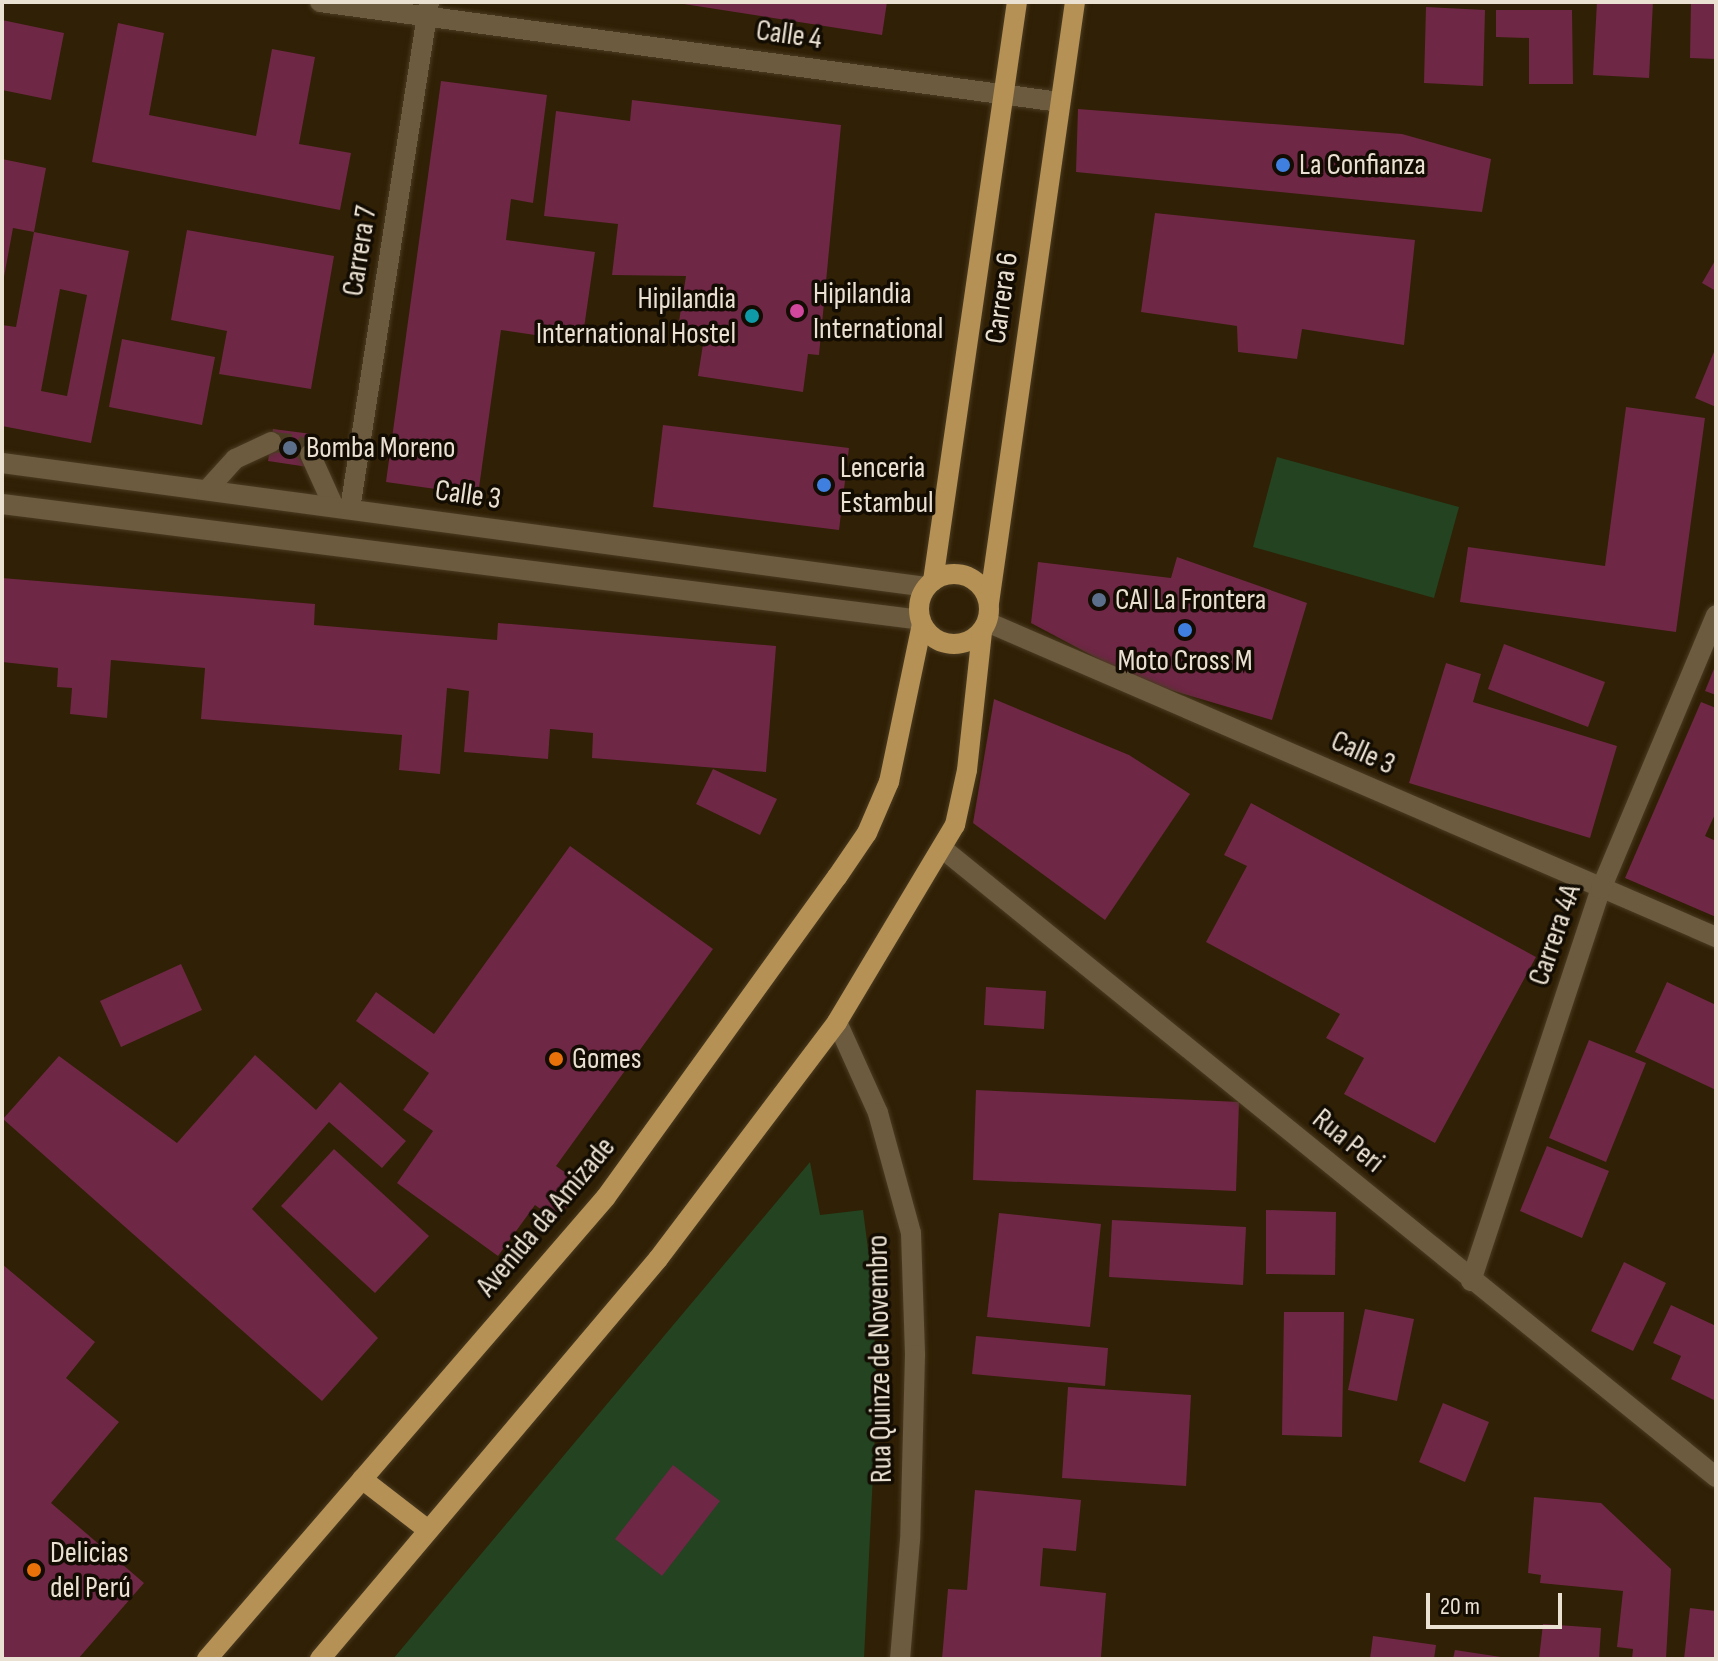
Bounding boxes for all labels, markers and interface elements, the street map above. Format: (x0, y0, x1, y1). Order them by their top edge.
street label: Calle 4 (754, 13, 824, 57)
place label: La Confianza (1299, 147, 1426, 183)
marker: La Confianza (1274, 156, 1292, 174)
street label: Carrera 7 (335, 203, 385, 299)
street label: Carrera 6 (978, 250, 1026, 346)
place label: Hipilandia International (813, 276, 943, 346)
place label: Hipilandia International Hostel (536, 281, 736, 352)
marker: Hipilandia International (788, 302, 806, 320)
marker: Hipilandia International Hostel (743, 307, 761, 325)
place label: Bomba Moreno (306, 430, 456, 466)
marker: Bomba Moreno (281, 439, 299, 457)
place label: Lenceria Estambul (840, 450, 934, 520)
street label: Calle 3 (433, 473, 503, 517)
marker: Lenceria Estambul (815, 476, 833, 494)
place label: CAI La Frontera (1115, 582, 1266, 618)
marker: CAI La Frontera (1090, 591, 1108, 609)
marker: Moto Cross M (1176, 621, 1194, 639)
place label: Moto Cross M (1117, 643, 1253, 679)
street label: Calle 3 (1325, 723, 1401, 783)
street label: Carrera 4A (1521, 880, 1589, 990)
place label: Gomes (572, 1041, 642, 1077)
marker: Gomes (547, 1050, 565, 1068)
street label: Rua Peri (1305, 1101, 1391, 1181)
street label: Avenida da Amizade (469, 1130, 623, 1304)
street label: Rua Quinze de Novembro (860, 1235, 900, 1483)
place label: Delicias del Perú (50, 1535, 131, 1606)
marker: Delicias del Perú (25, 1561, 43, 1579)
scale bar (1430, 1577, 1566, 1627)
text: 20 m (1440, 1592, 1480, 1621)

